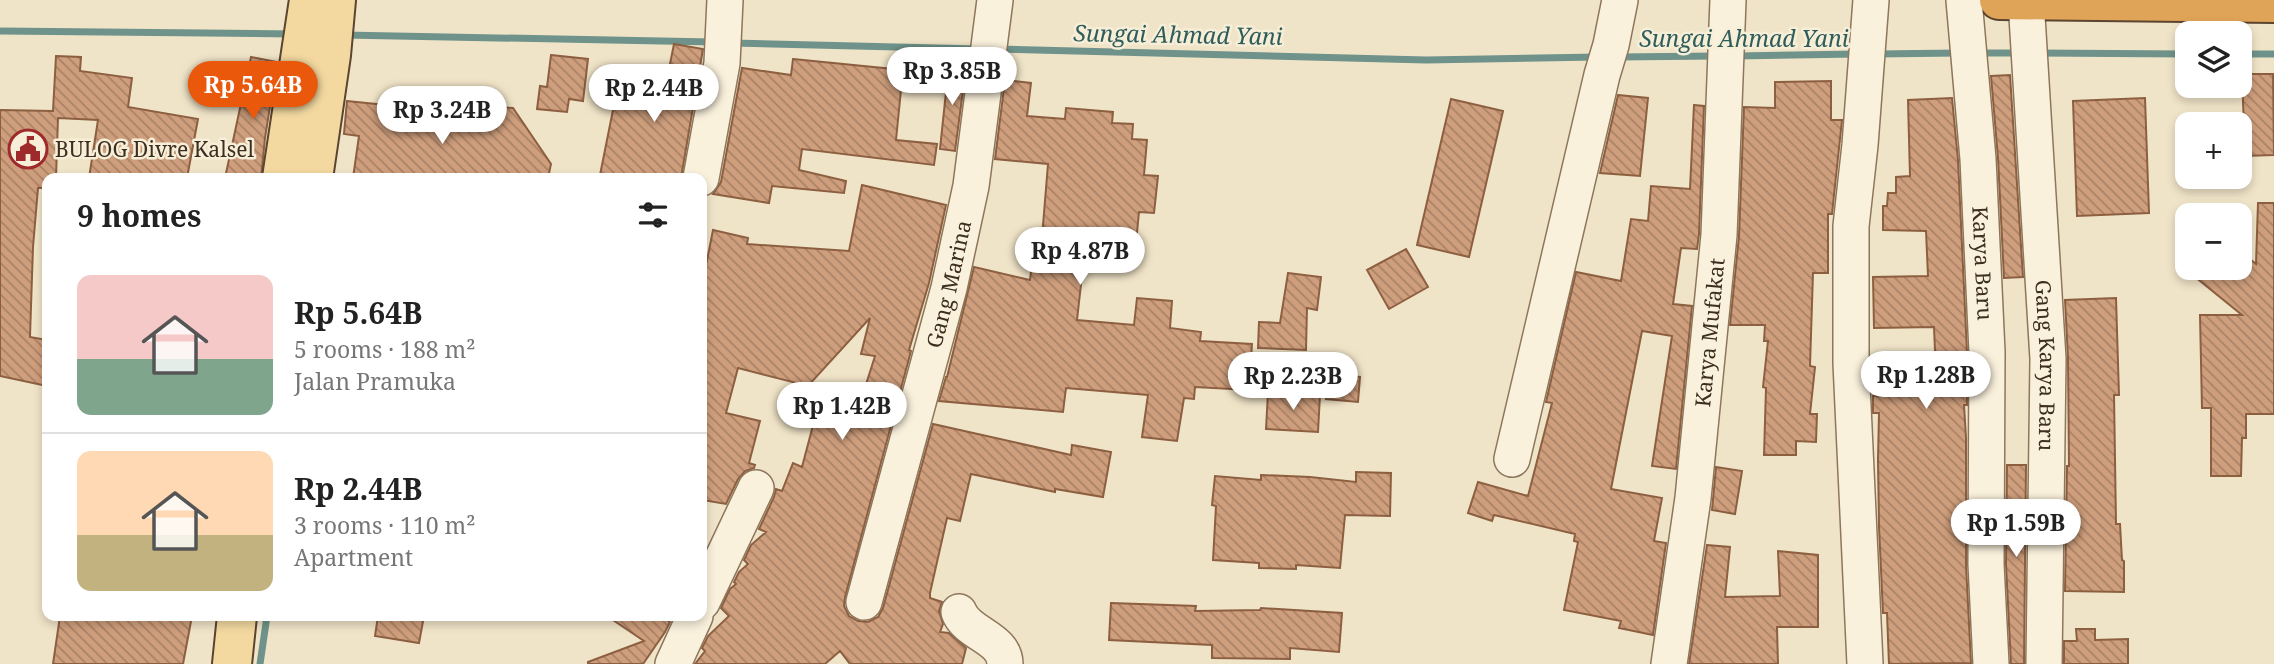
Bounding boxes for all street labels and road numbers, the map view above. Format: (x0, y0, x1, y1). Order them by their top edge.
street label: Karya Baru (1966, 205, 2000, 321)
street label: Gang Marina (919, 218, 977, 351)
street label: Karya Mufakat (1688, 257, 1731, 408)
street label: Gang Karya Baru (2029, 279, 2062, 451)

